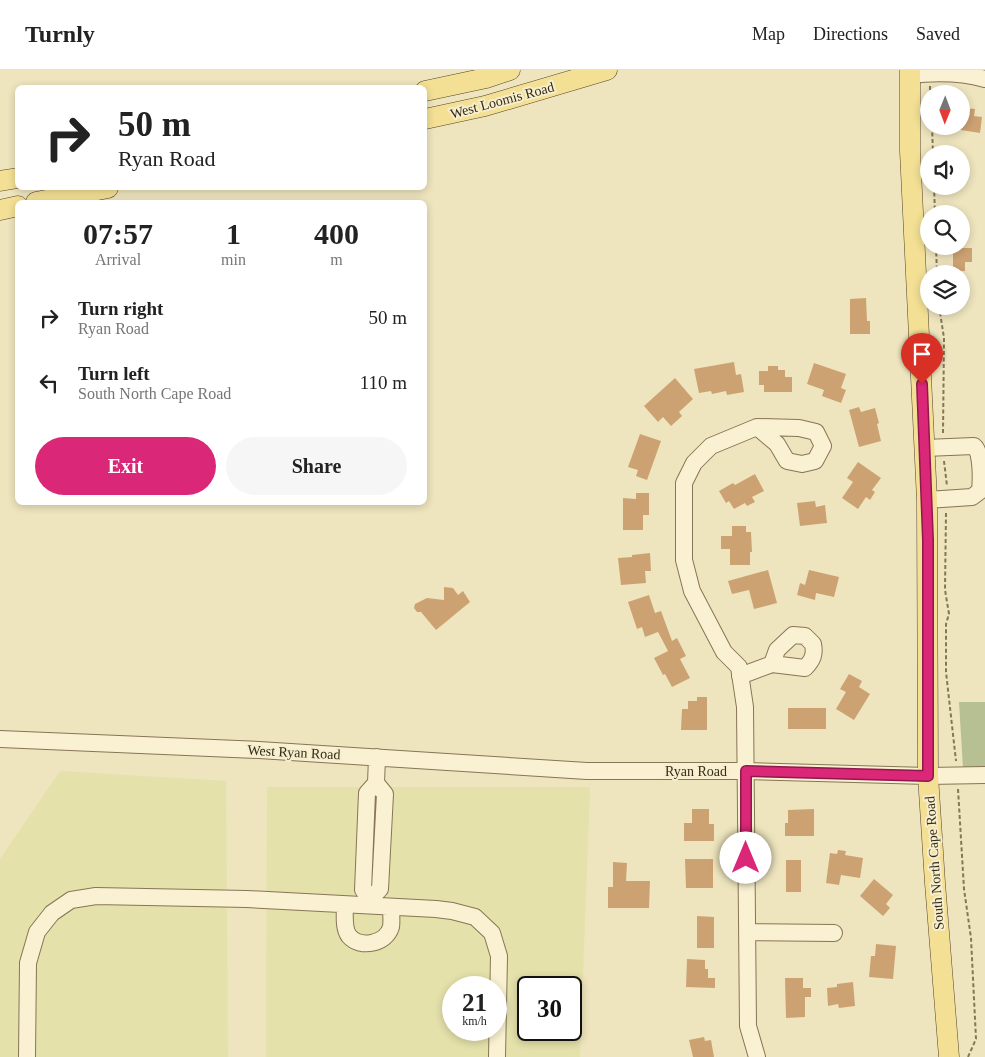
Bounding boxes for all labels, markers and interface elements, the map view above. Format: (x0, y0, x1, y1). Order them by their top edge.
text: Turnly (25, 21, 95, 47)
text: Map (752, 24, 785, 44)
text: Directions (813, 24, 888, 44)
text: Saved (916, 24, 960, 44)
street label: West Loomis Road (449, 79, 556, 122)
north arrow (920, 85, 970, 135)
map controls (920, 85, 970, 315)
icon: right (35, 105, 100, 170)
text: 50 m (118, 105, 191, 144)
button: sound (920, 145, 970, 195)
text: Ryan Road (118, 146, 216, 171)
button: search (920, 205, 970, 255)
text: 07:57 (83, 217, 153, 250)
text: 1 (226, 217, 241, 250)
text: 400 (314, 217, 359, 250)
text: Arrival (95, 251, 141, 268)
text: min (221, 251, 246, 268)
text: m (330, 251, 343, 268)
button: layers (920, 265, 970, 315)
text: Turn right (78, 298, 163, 319)
icon: right (35, 304, 63, 332)
text: 50 m (368, 307, 407, 328)
text: Ryan Road (78, 320, 149, 337)
pin (901, 333, 943, 384)
icon: arrive (908, 340, 936, 368)
text: Turn left (78, 363, 150, 384)
icon: left (35, 369, 63, 397)
text: 110 m (360, 372, 407, 393)
text: South North Cape Road (78, 385, 231, 402)
button: Exit (35, 437, 216, 495)
button: Share (226, 437, 407, 495)
street label: West Ryan Road (247, 743, 341, 762)
street label: Ryan Road (665, 764, 727, 779)
street label: South North Cape Road (922, 796, 947, 930)
position arrow (719, 831, 771, 883)
speed limit sign: 30 (517, 976, 582, 1041)
text: 21 (462, 989, 487, 1016)
text: km/h (462, 1014, 487, 1028)

